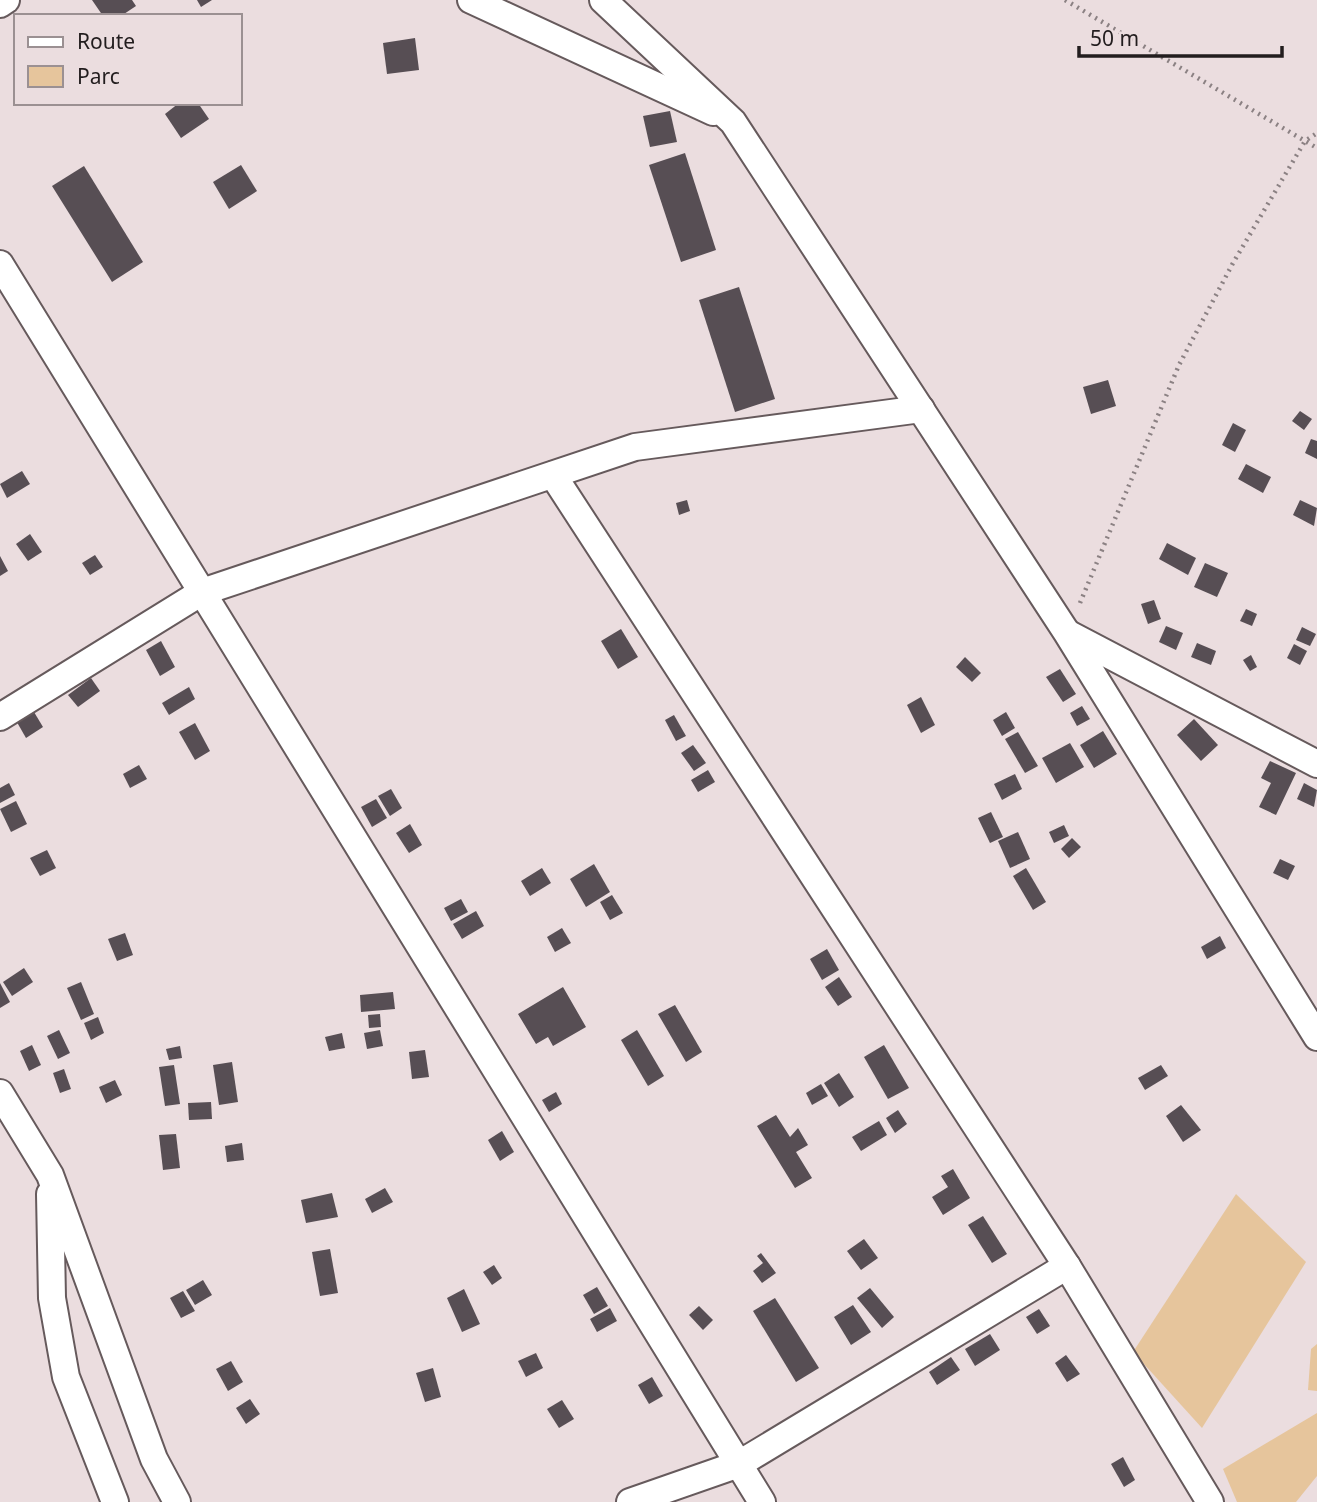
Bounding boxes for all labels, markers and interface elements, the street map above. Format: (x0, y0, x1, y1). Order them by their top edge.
legend (14, 14, 242, 105)
scale bar (1079, 14, 1282, 58)
text: 50 m (1090, 24, 1139, 52)
text: Route (77, 27, 135, 55)
text: Parc (77, 62, 120, 90)

